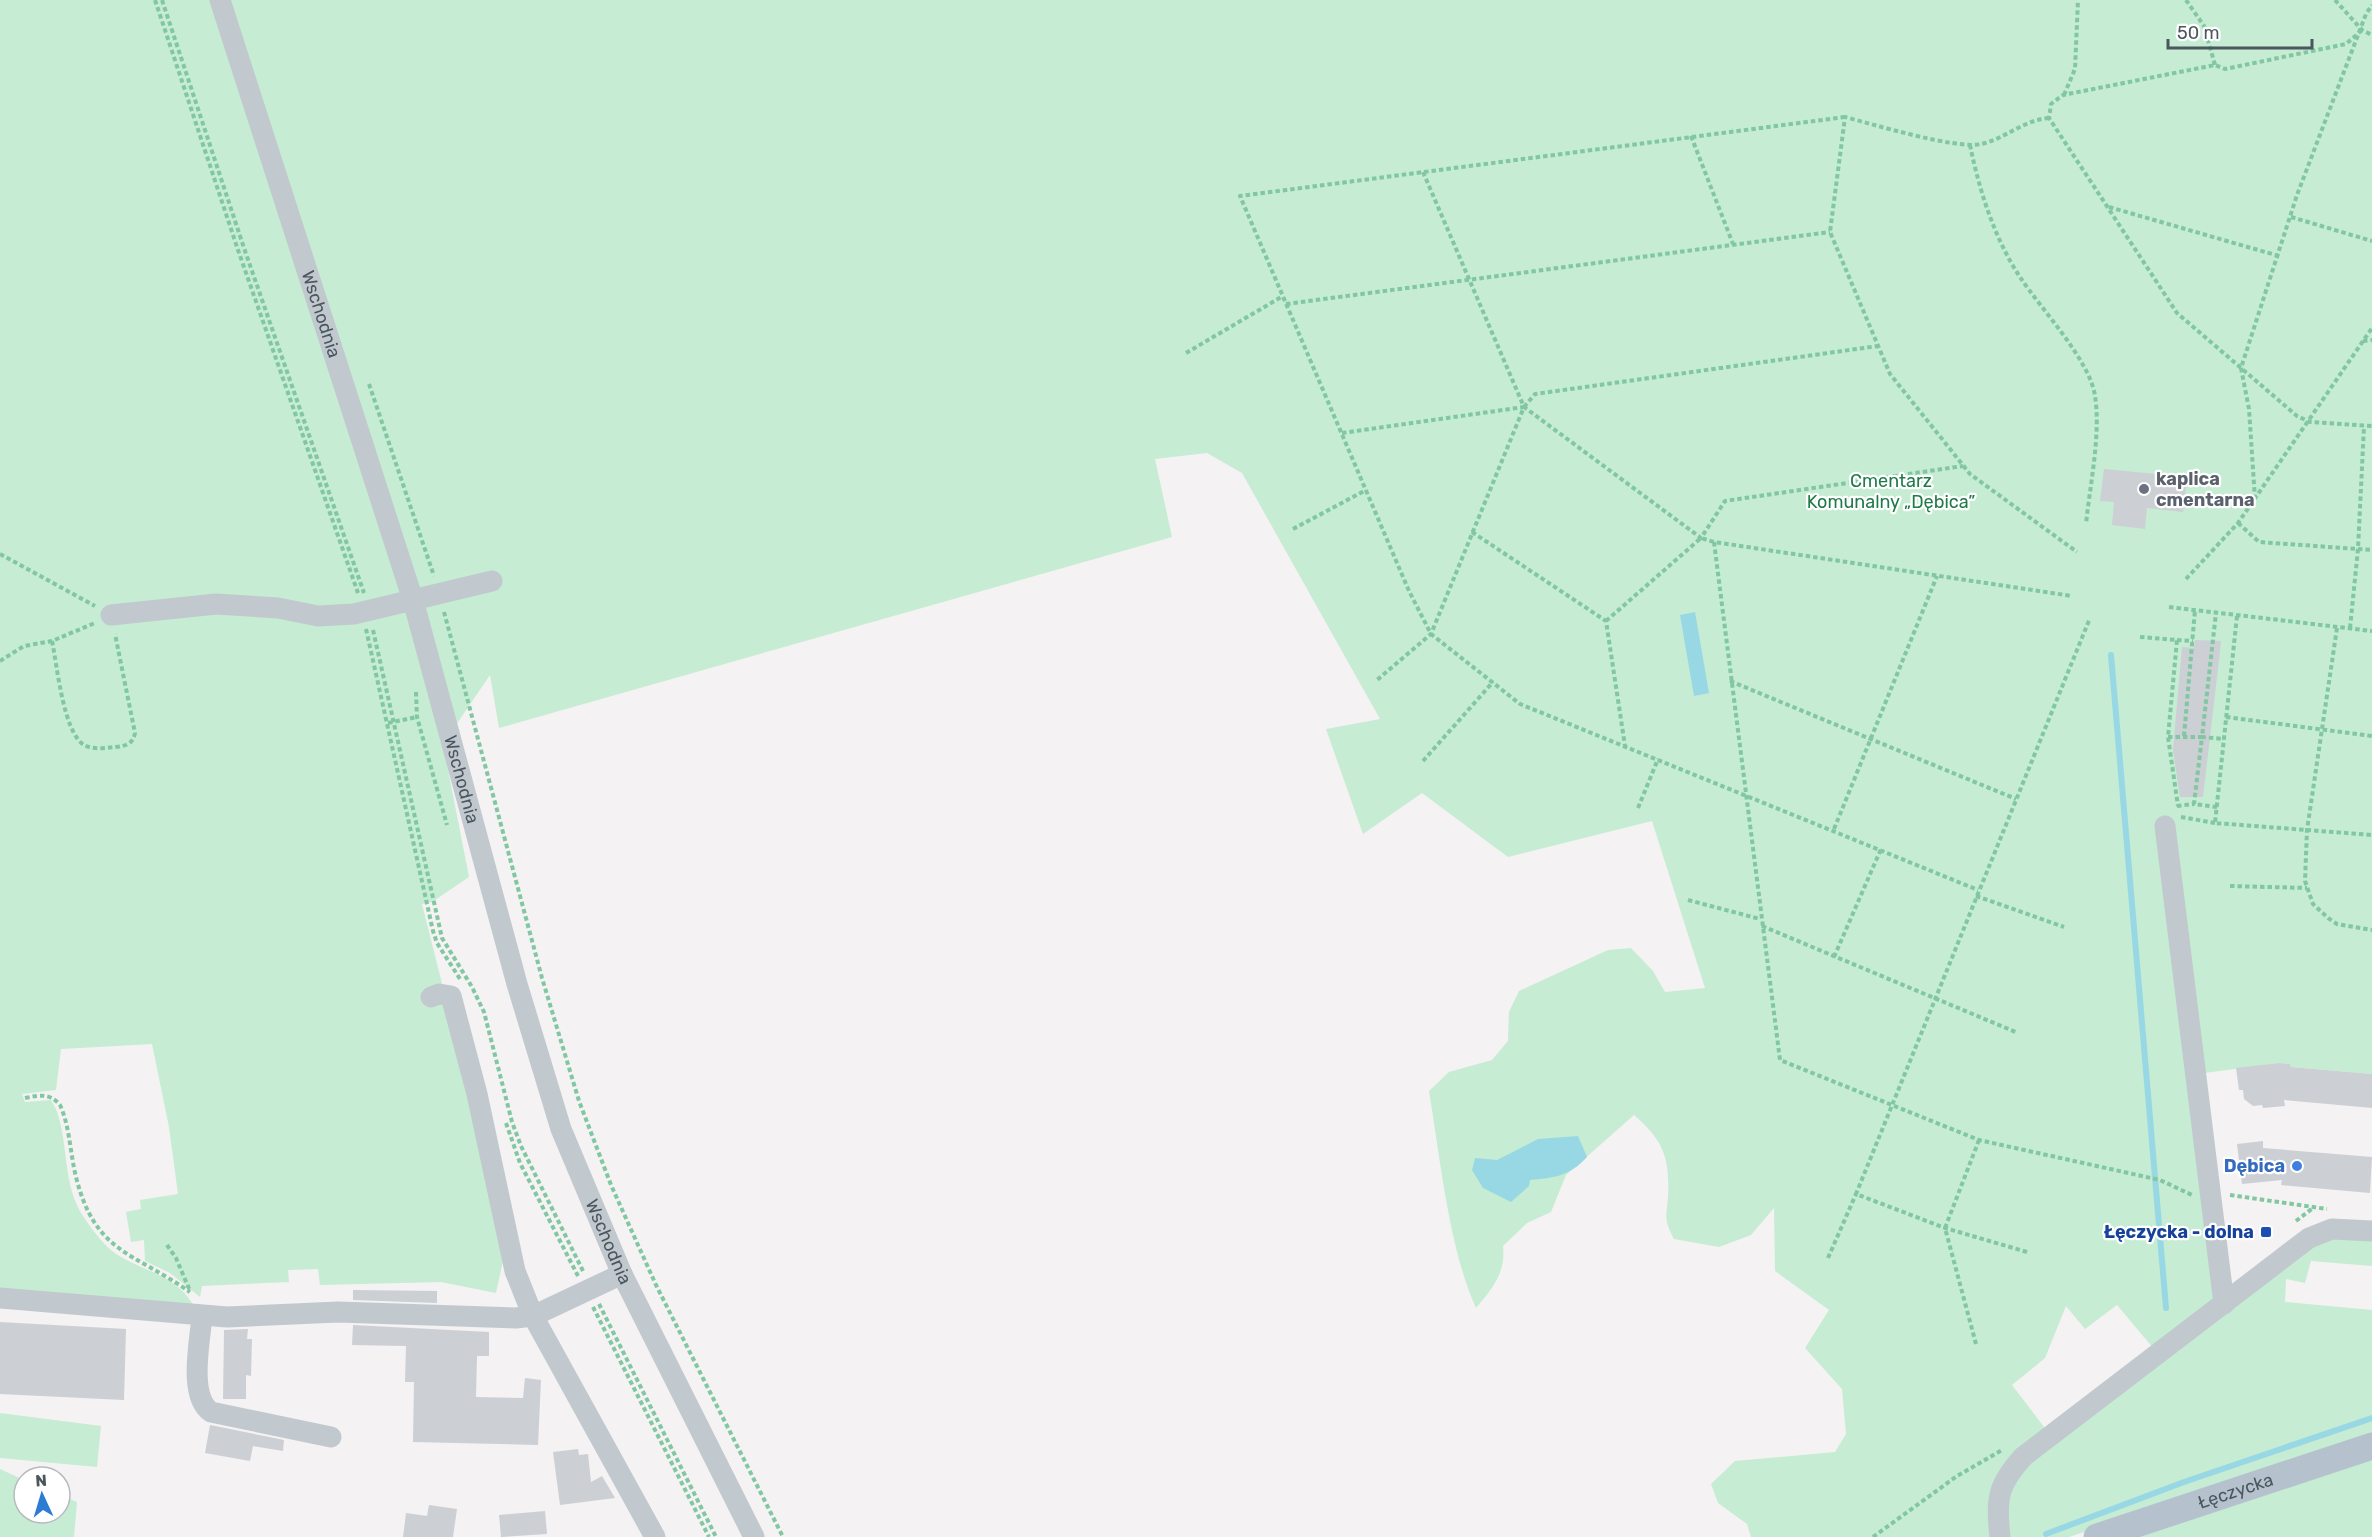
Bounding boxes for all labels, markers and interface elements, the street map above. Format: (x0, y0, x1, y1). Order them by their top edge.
scale bar (2168, 12, 2312, 50)
text: 50 m (2177, 22, 2220, 44)
street label: Wschodnia (297, 268, 345, 361)
place label: kaplica cmentarna (2156, 468, 2255, 511)
park label: Cmentarz Komunalny „Dębica” (1807, 470, 1975, 513)
marker: kaplica cmentarna (2137, 482, 2151, 496)
street label: Wschodnia (439, 733, 484, 826)
place label: Dębica (2224, 1155, 2285, 1177)
marker: Dębica (2290, 1159, 2304, 1173)
street label: Wschodnia (581, 1196, 636, 1288)
place label: Łęczycka - dolna (2104, 1221, 2254, 1243)
marker: Łęczycka - dolna (2259, 1225, 2273, 1239)
north arrow (12, 1465, 72, 1525)
street label: Łęczycka (2195, 1468, 2276, 1514)
text: N (35, 1471, 47, 1490)

